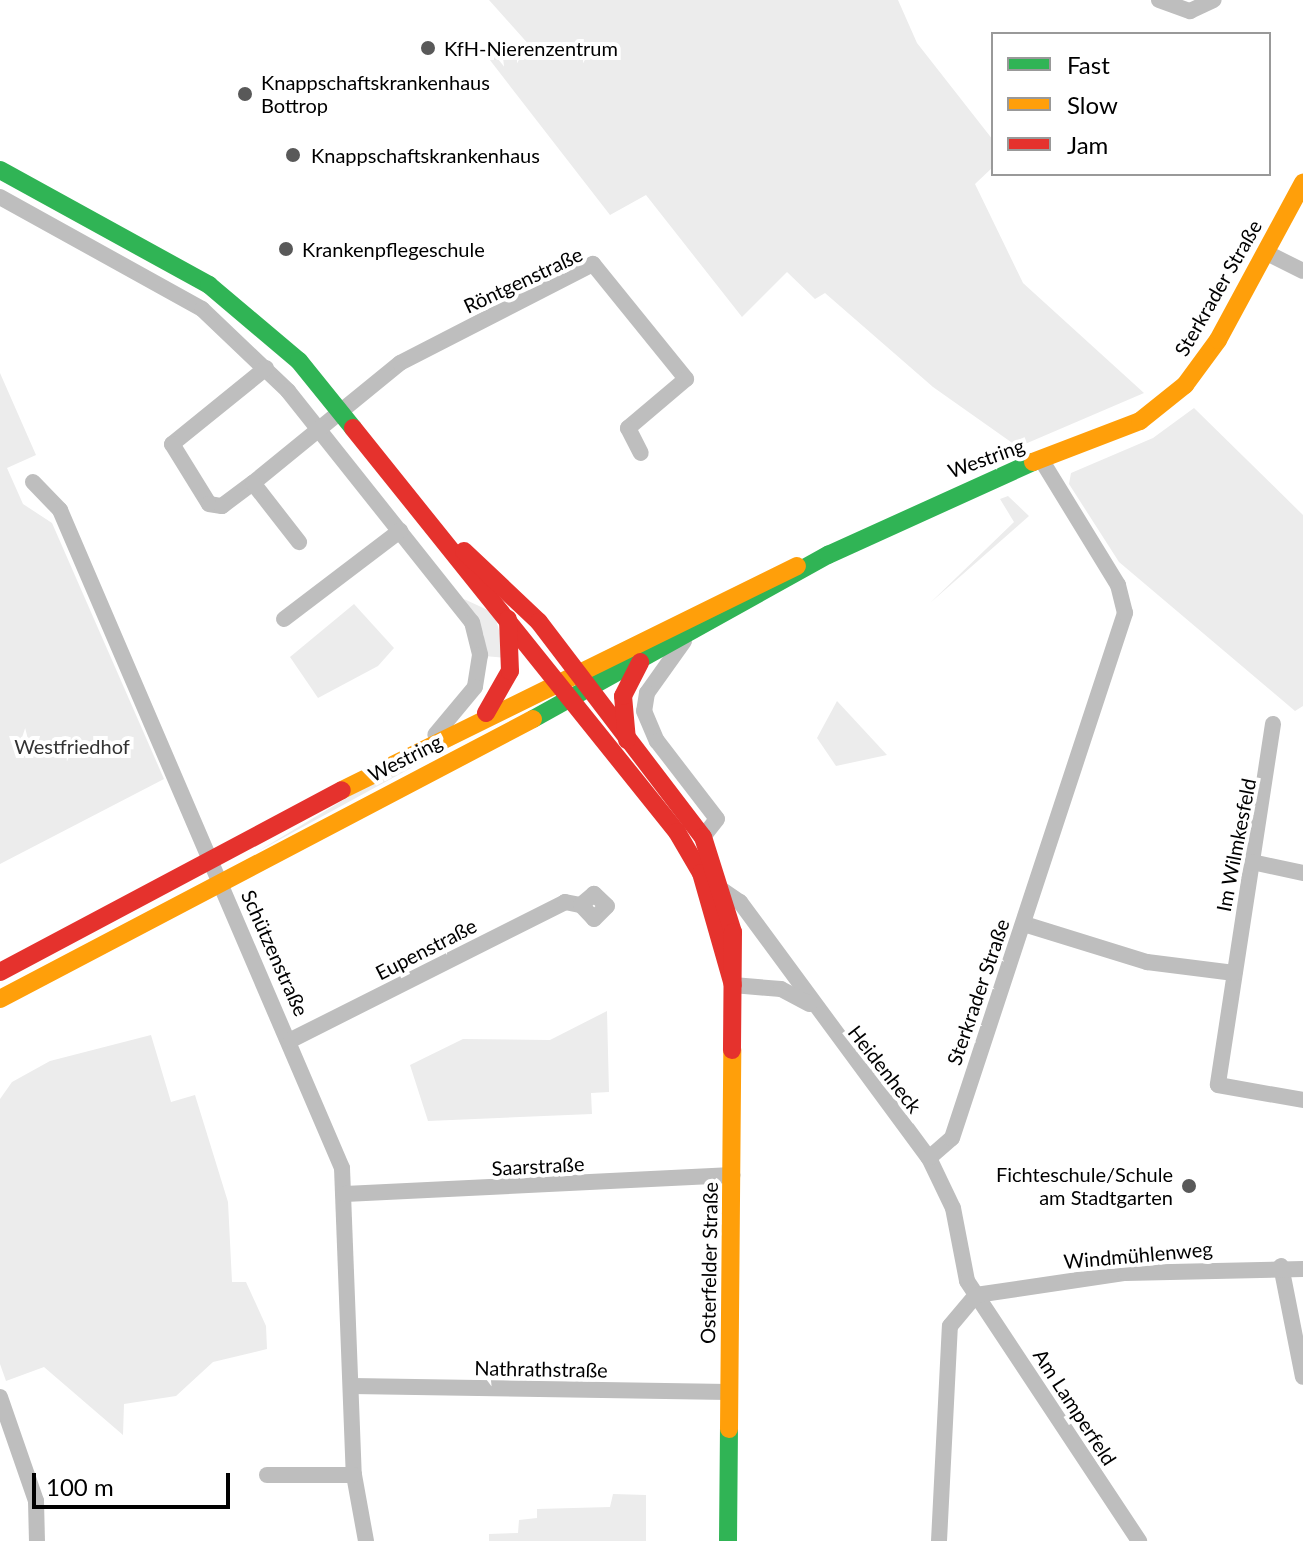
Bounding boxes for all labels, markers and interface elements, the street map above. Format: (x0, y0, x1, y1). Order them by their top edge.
legend (991, 32, 1271, 176)
place label: KfH-Nierenzentrum (444, 36, 618, 60)
marker: KfH-Nierenzentrum (419, 39, 437, 57)
text: Fast (1067, 50, 1110, 79)
place label: Knappschaftskrankenhaus Bottrop (261, 70, 490, 117)
marker: Knappschaftskrankenhaus Bottrop (236, 85, 254, 103)
text: Slow (1067, 90, 1118, 119)
text: Jam (1067, 130, 1108, 159)
place label: Knappschaftskrankenhaus (311, 143, 540, 167)
marker: Knappschaftskrankenhaus (282, 144, 304, 166)
street label: Sterkrader Straße (1169, 216, 1267, 360)
place label: Krankenpflegeschule (302, 237, 485, 261)
marker: Krankenpflegeschule (277, 240, 295, 258)
street label: Röntgenstraße (460, 242, 586, 318)
street label: Westring (944, 433, 1028, 483)
street label: Westring (364, 729, 446, 787)
park label: Westfriedhof (14, 734, 130, 758)
street label: Im Wilmkesfeld (1211, 776, 1261, 914)
street label: Schützenstraße (236, 886, 314, 1020)
street label: Eupenstraße (371, 913, 481, 985)
street label: Sterkrader Straße (942, 916, 1014, 1068)
street label: Heidenheck (843, 1020, 927, 1118)
street label: Saarstraße (491, 1152, 585, 1180)
place label: Fichteschule/Schule am Stadtgarten (996, 1162, 1173, 1209)
marker: Fichteschule/Schule am Stadtgarten (1180, 1177, 1198, 1195)
street label: Osterfelder Straße (696, 1182, 722, 1344)
street label: Windmühlenweg (1062, 1237, 1214, 1273)
street label: Am Lamperfeld (1028, 1344, 1122, 1470)
street label: Nathrathstraße (474, 1356, 608, 1382)
scale bar (36, 1457, 234, 1507)
text: 100 m (46, 1472, 114, 1501)

